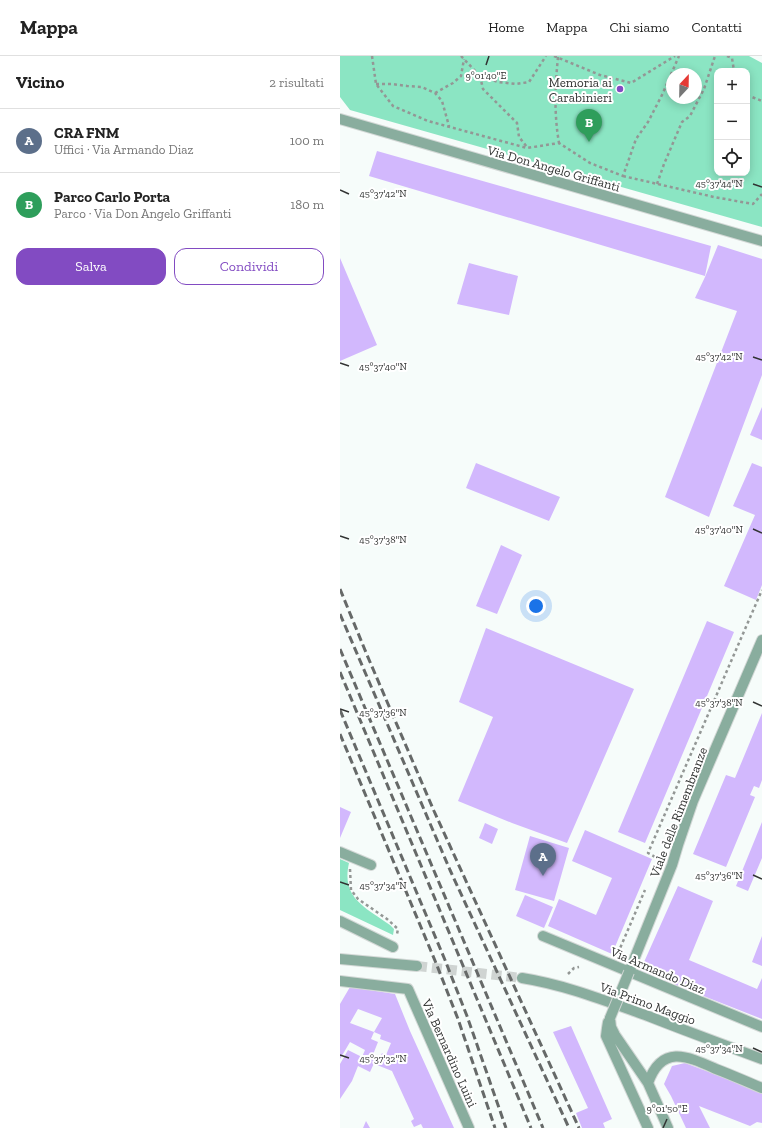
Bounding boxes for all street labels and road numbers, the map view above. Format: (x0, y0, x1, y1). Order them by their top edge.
street label: Via Don Angelo Griffanti (485, 142, 622, 195)
street label: Viale delle Rimembranze (646, 745, 710, 880)
street label: Via Armando Diaz (607, 943, 707, 997)
street label: Via Primo Maggio (597, 979, 698, 1028)
street label: Via Bernardino Luini (419, 996, 480, 1110)

